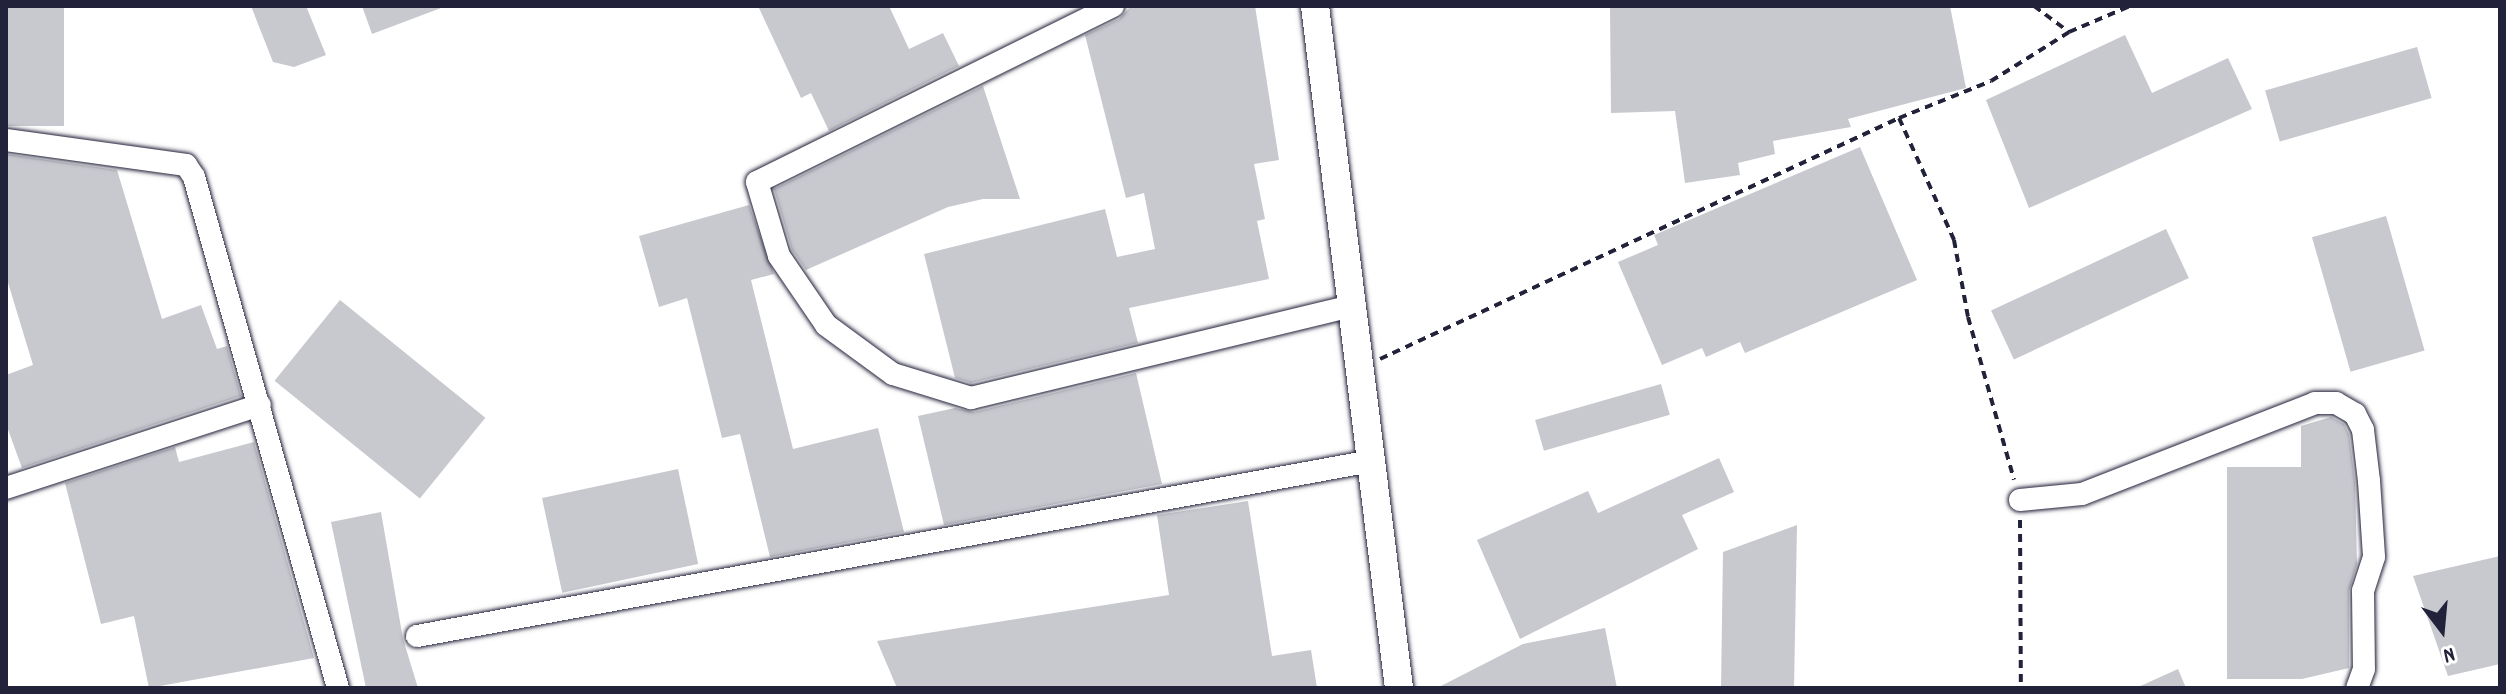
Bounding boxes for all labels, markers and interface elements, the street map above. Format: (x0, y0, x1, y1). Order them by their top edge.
north arrow (2402, 590, 2482, 670)
text: N (2439, 637, 2458, 670)

